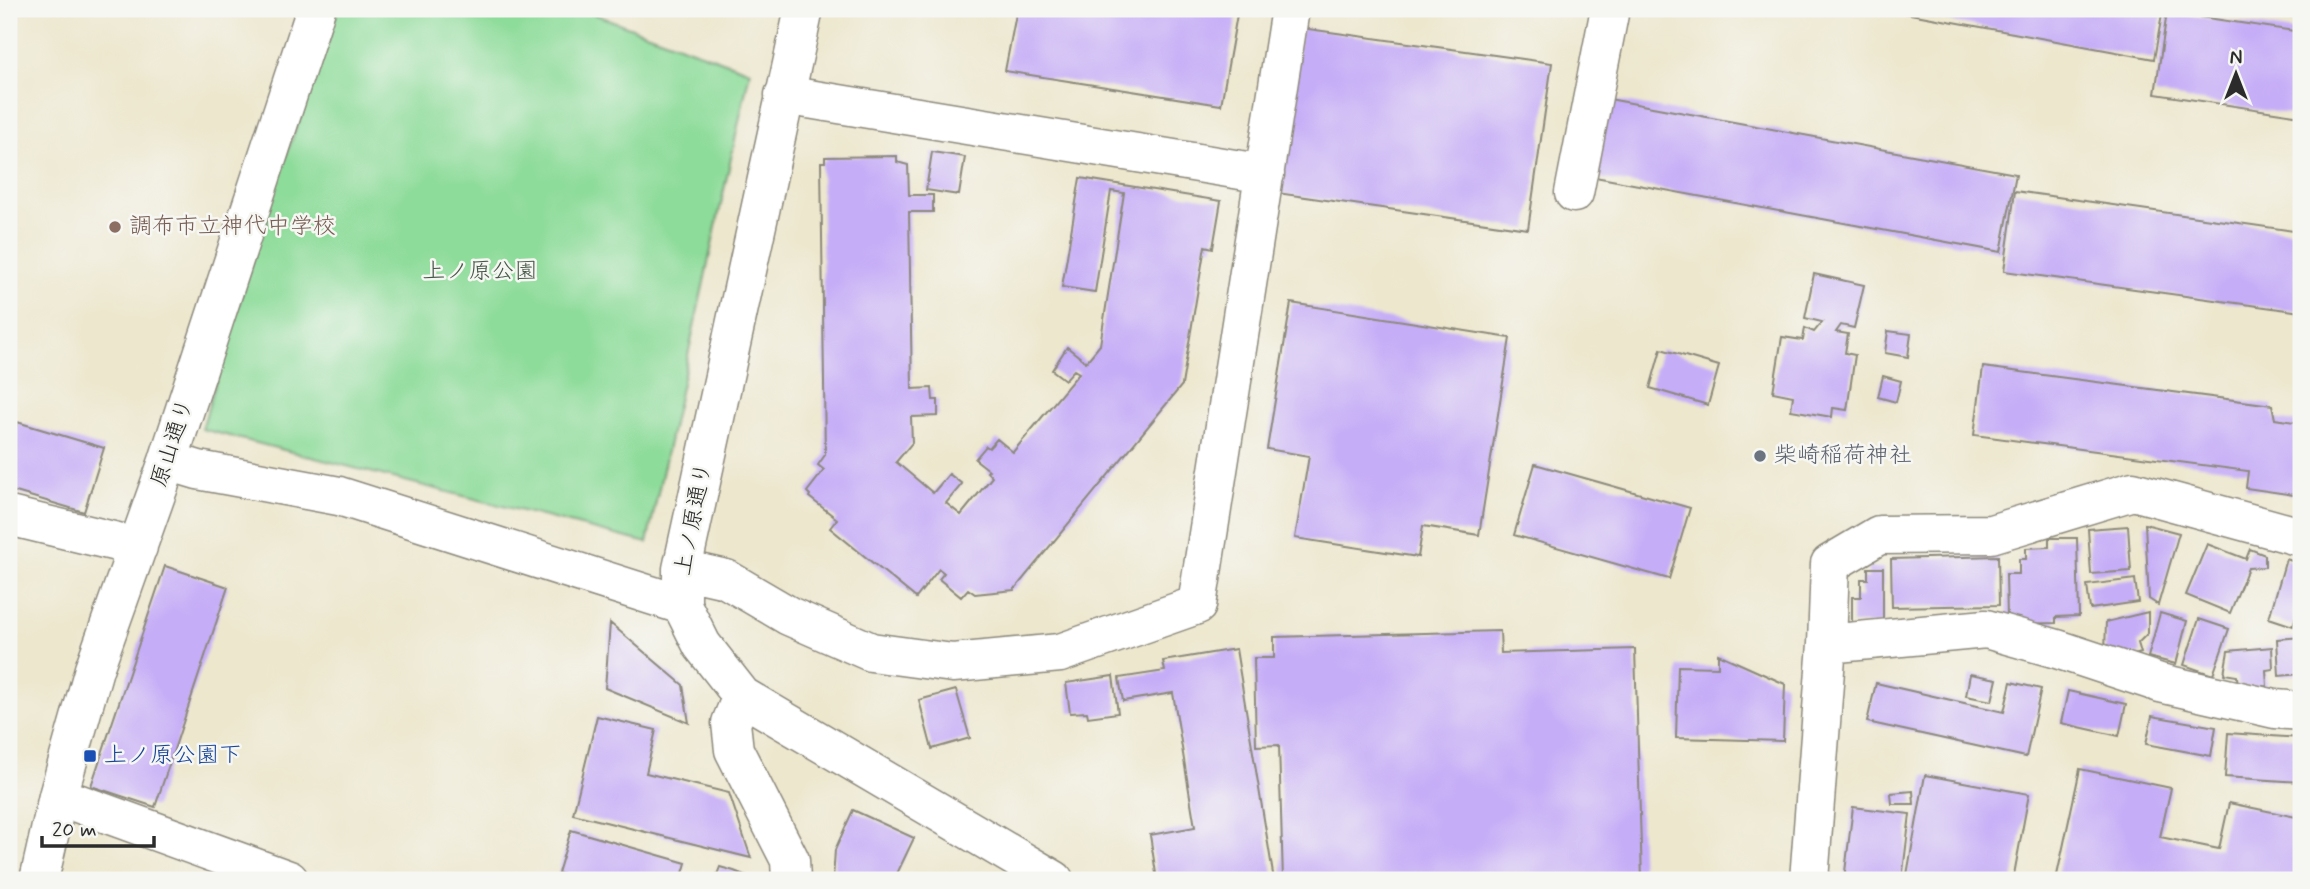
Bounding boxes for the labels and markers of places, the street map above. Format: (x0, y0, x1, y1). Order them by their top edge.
place label: 調布市立神代中学校 (129, 212, 336, 242)
marker: 調布市立神代中学校 (107, 219, 123, 235)
place label: 柴崎稲荷神社 (1774, 441, 1912, 471)
marker: 柴崎稲荷神社 (1752, 448, 1768, 464)
place label: 上ノ原公園下 (104, 741, 242, 771)
marker: 上ノ原公園下 (82, 748, 98, 764)

